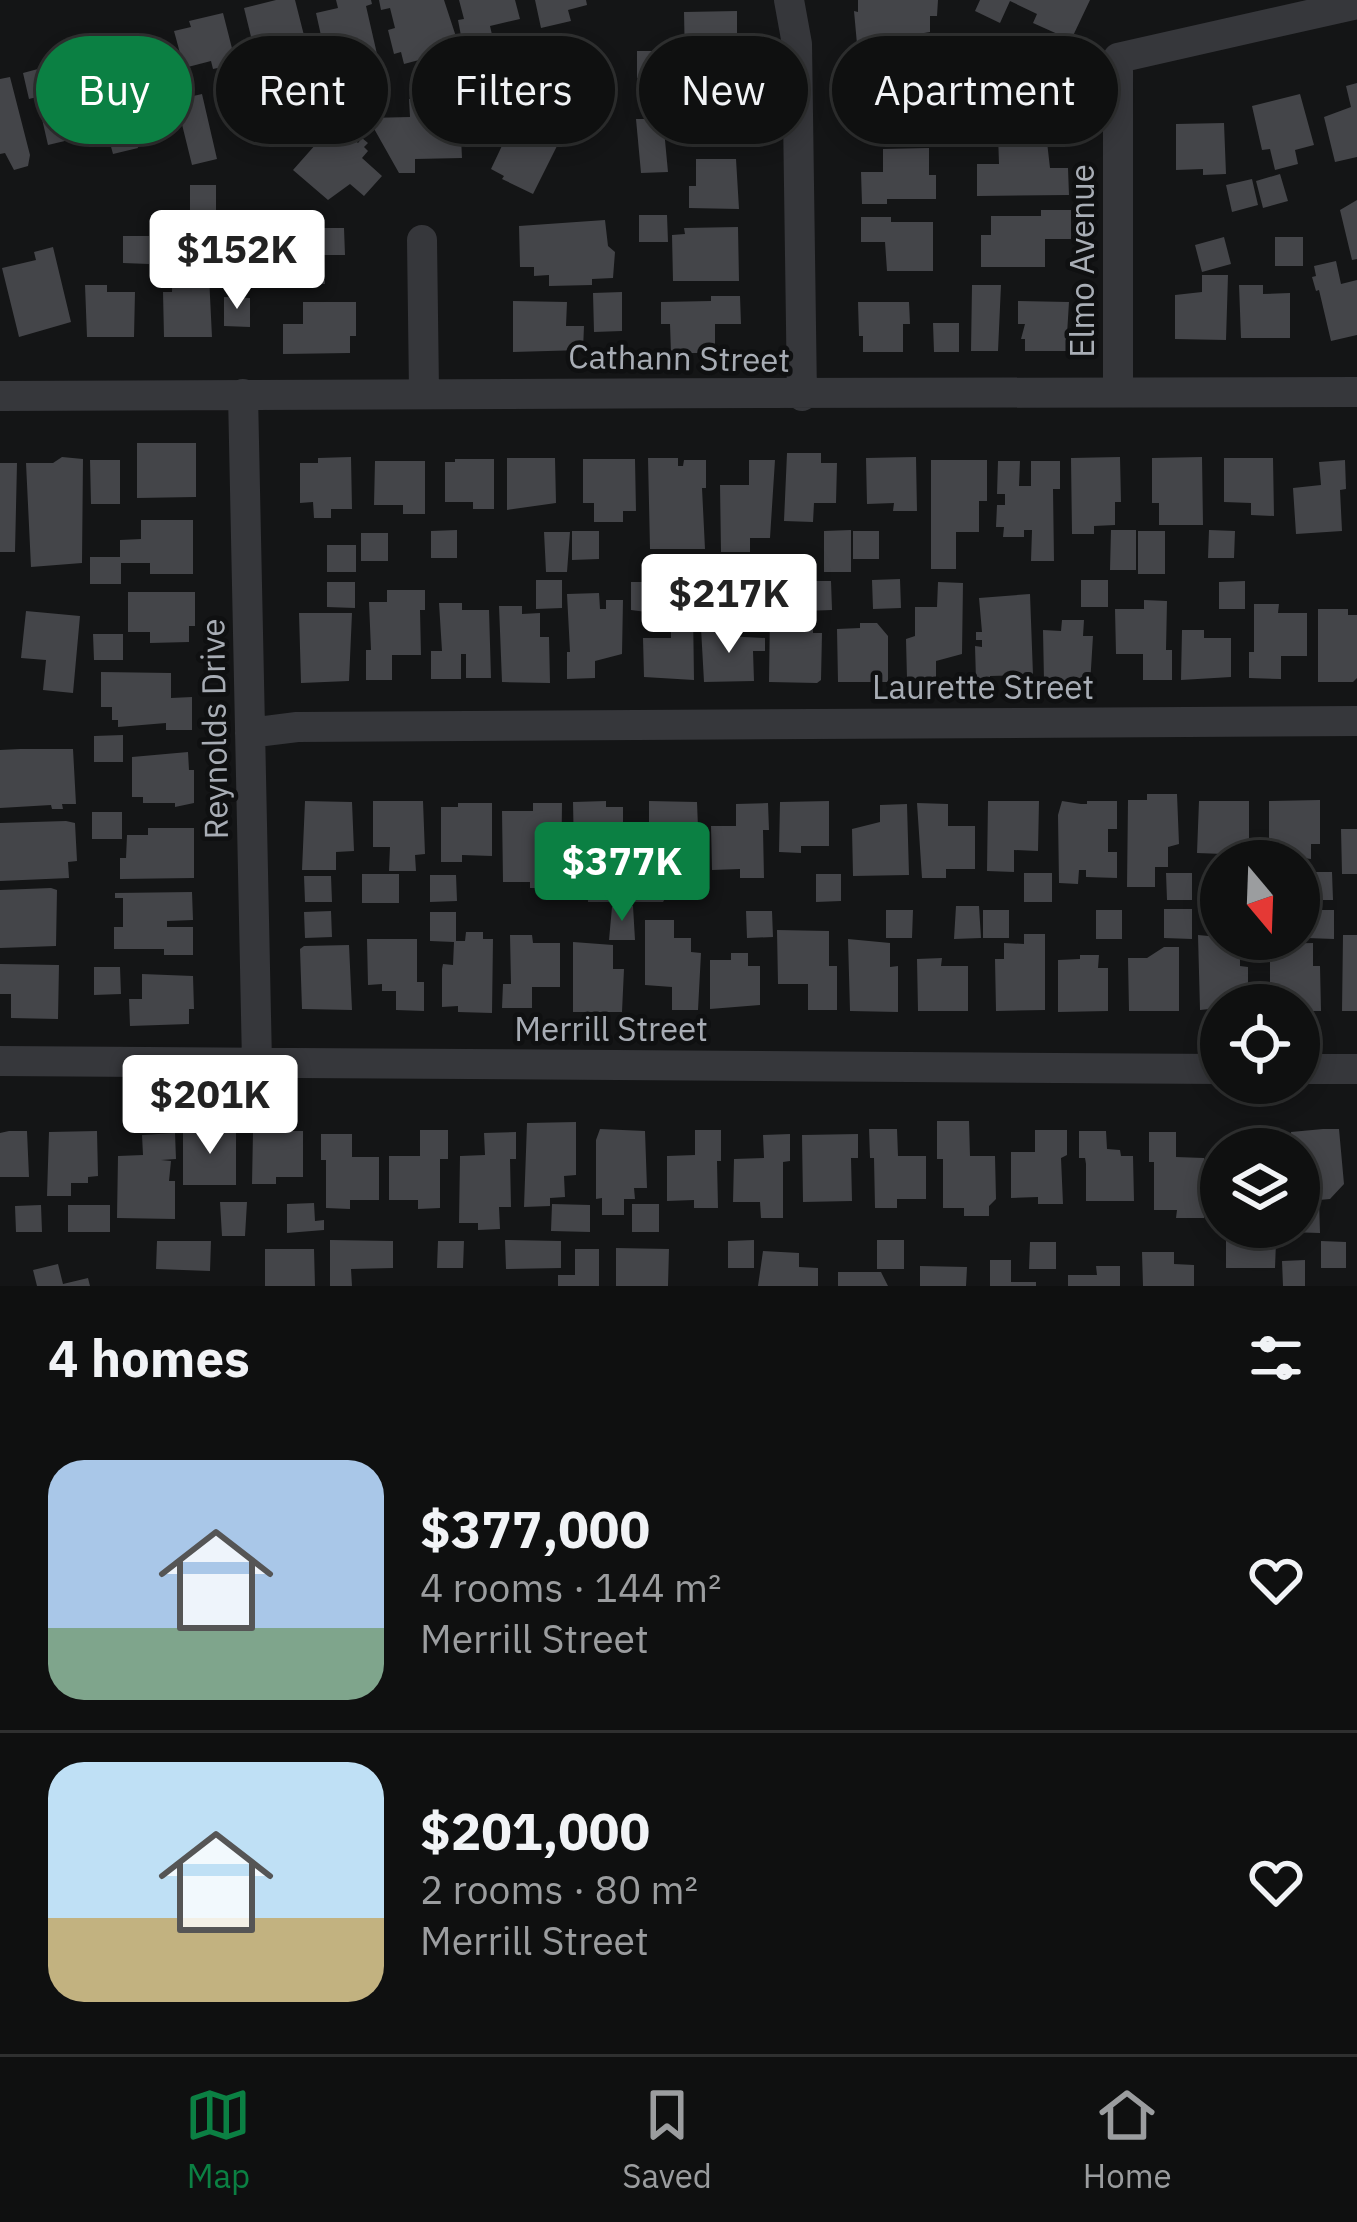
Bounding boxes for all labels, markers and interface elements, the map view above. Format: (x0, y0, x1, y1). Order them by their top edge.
chip: Buy (36, 36, 192, 144)
chip: Rent (216, 36, 388, 144)
chip: Filters (412, 36, 615, 144)
chip: New (639, 36, 808, 144)
chip: Apartment (832, 36, 1118, 144)
street label: Elmo Avenue (1060, 164, 1103, 358)
pin: $152K (153, 210, 321, 312)
text: $152K (177, 223, 297, 274)
street label: Cathann Street (568, 334, 790, 381)
pin: $217K (645, 554, 813, 656)
text: $217K (669, 567, 789, 618)
street label: Reynolds Drive (190, 618, 237, 840)
street label: Laurette Street (872, 665, 1094, 708)
pin: $377K (538, 822, 706, 924)
text: $377K (562, 835, 682, 886)
north arrow (1200, 840, 1320, 960)
map controls (1200, 840, 1320, 1248)
button: locate (1200, 984, 1320, 1104)
street label: Merrill Street (514, 1007, 708, 1050)
pin: $201K (126, 1055, 294, 1157)
text: $201K (150, 1068, 270, 1119)
button: layers (1200, 1128, 1320, 1248)
text: 4 homes (48, 1325, 250, 1391)
icon: filters (1243, 1325, 1309, 1391)
text: $377,000 (420, 1496, 650, 1562)
icon: home (144, 1508, 288, 1652)
icon: heart (1243, 1547, 1309, 1613)
text: 4 rooms · 144 m² (420, 1562, 722, 1613)
text: Merrill Street (420, 1613, 649, 1664)
text: $201,000 (420, 1798, 650, 1864)
icon: home (144, 1810, 288, 1954)
icon: heart (1243, 1849, 1309, 1915)
text: 2 rooms · 80 m² (420, 1864, 698, 1915)
text: Merrill Street (420, 1915, 649, 1966)
tab: Map (185, 2082, 251, 2197)
tab: Saved (622, 2082, 712, 2197)
tab: Home (1083, 2082, 1172, 2197)

